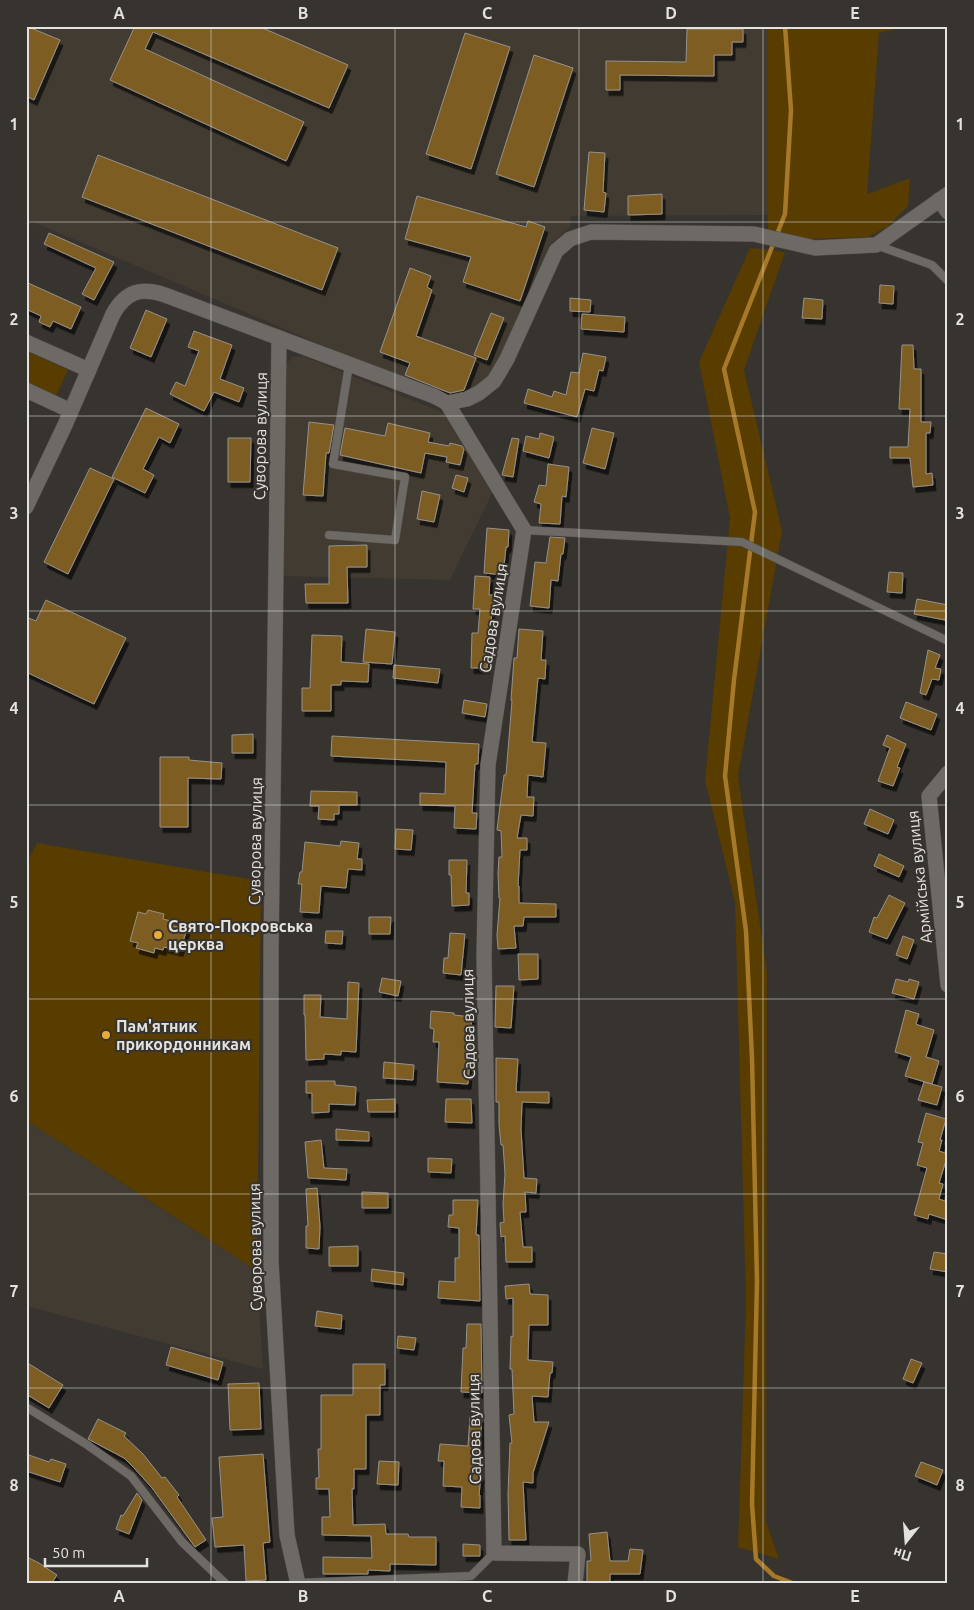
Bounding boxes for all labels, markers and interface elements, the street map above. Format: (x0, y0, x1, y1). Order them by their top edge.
text: A (113, 4, 125, 22)
text: B (298, 4, 308, 22)
text: C (482, 4, 492, 22)
text: D (665, 4, 677, 22)
text: E (850, 4, 860, 22)
text: 1 (9, 115, 19, 133)
text: 1 (955, 115, 965, 133)
text: 2 (9, 310, 19, 328)
text: 2 (955, 310, 965, 328)
street label: Суворова вулиця (250, 372, 270, 500)
text: 3 (9, 504, 19, 522)
text: 3 (955, 504, 965, 522)
street label: Садова вулиця (475, 562, 511, 674)
text: 4 (9, 699, 19, 717)
text: 4 (955, 699, 965, 717)
street label: Суворова вулиця (245, 777, 265, 905)
street label: Армійська вулиця (903, 810, 935, 944)
text: 5 (9, 893, 19, 911)
text: 5 (955, 893, 965, 911)
place label: Свято-Покровська церква (168, 917, 313, 953)
marker: Свято-Покровська церква (152, 929, 164, 941)
street label: Садова вулиця (458, 969, 478, 1079)
place label: Пам'ятник прикордонникам (116, 1017, 251, 1053)
marker: Пам'ятник прикордонникам (100, 1029, 112, 1041)
text: 6 (9, 1087, 19, 1105)
text: 6 (955, 1087, 965, 1105)
street label: Суворова вулиця (245, 1183, 265, 1311)
text: 7 (9, 1282, 19, 1300)
text: 7 (955, 1282, 965, 1300)
street label: Садова вулиця (464, 1374, 484, 1484)
text: 8 (9, 1476, 19, 1494)
text: 8 (955, 1476, 965, 1494)
north arrow (882, 1518, 932, 1568)
scale bar (45, 1535, 148, 1567)
text: 50 m (52, 1544, 85, 1561)
text: Пн (891, 1544, 913, 1565)
text: A (113, 1587, 125, 1605)
text: B (298, 1587, 308, 1605)
text: C (482, 1587, 492, 1605)
text: D (665, 1587, 677, 1605)
text: E (850, 1587, 860, 1605)

